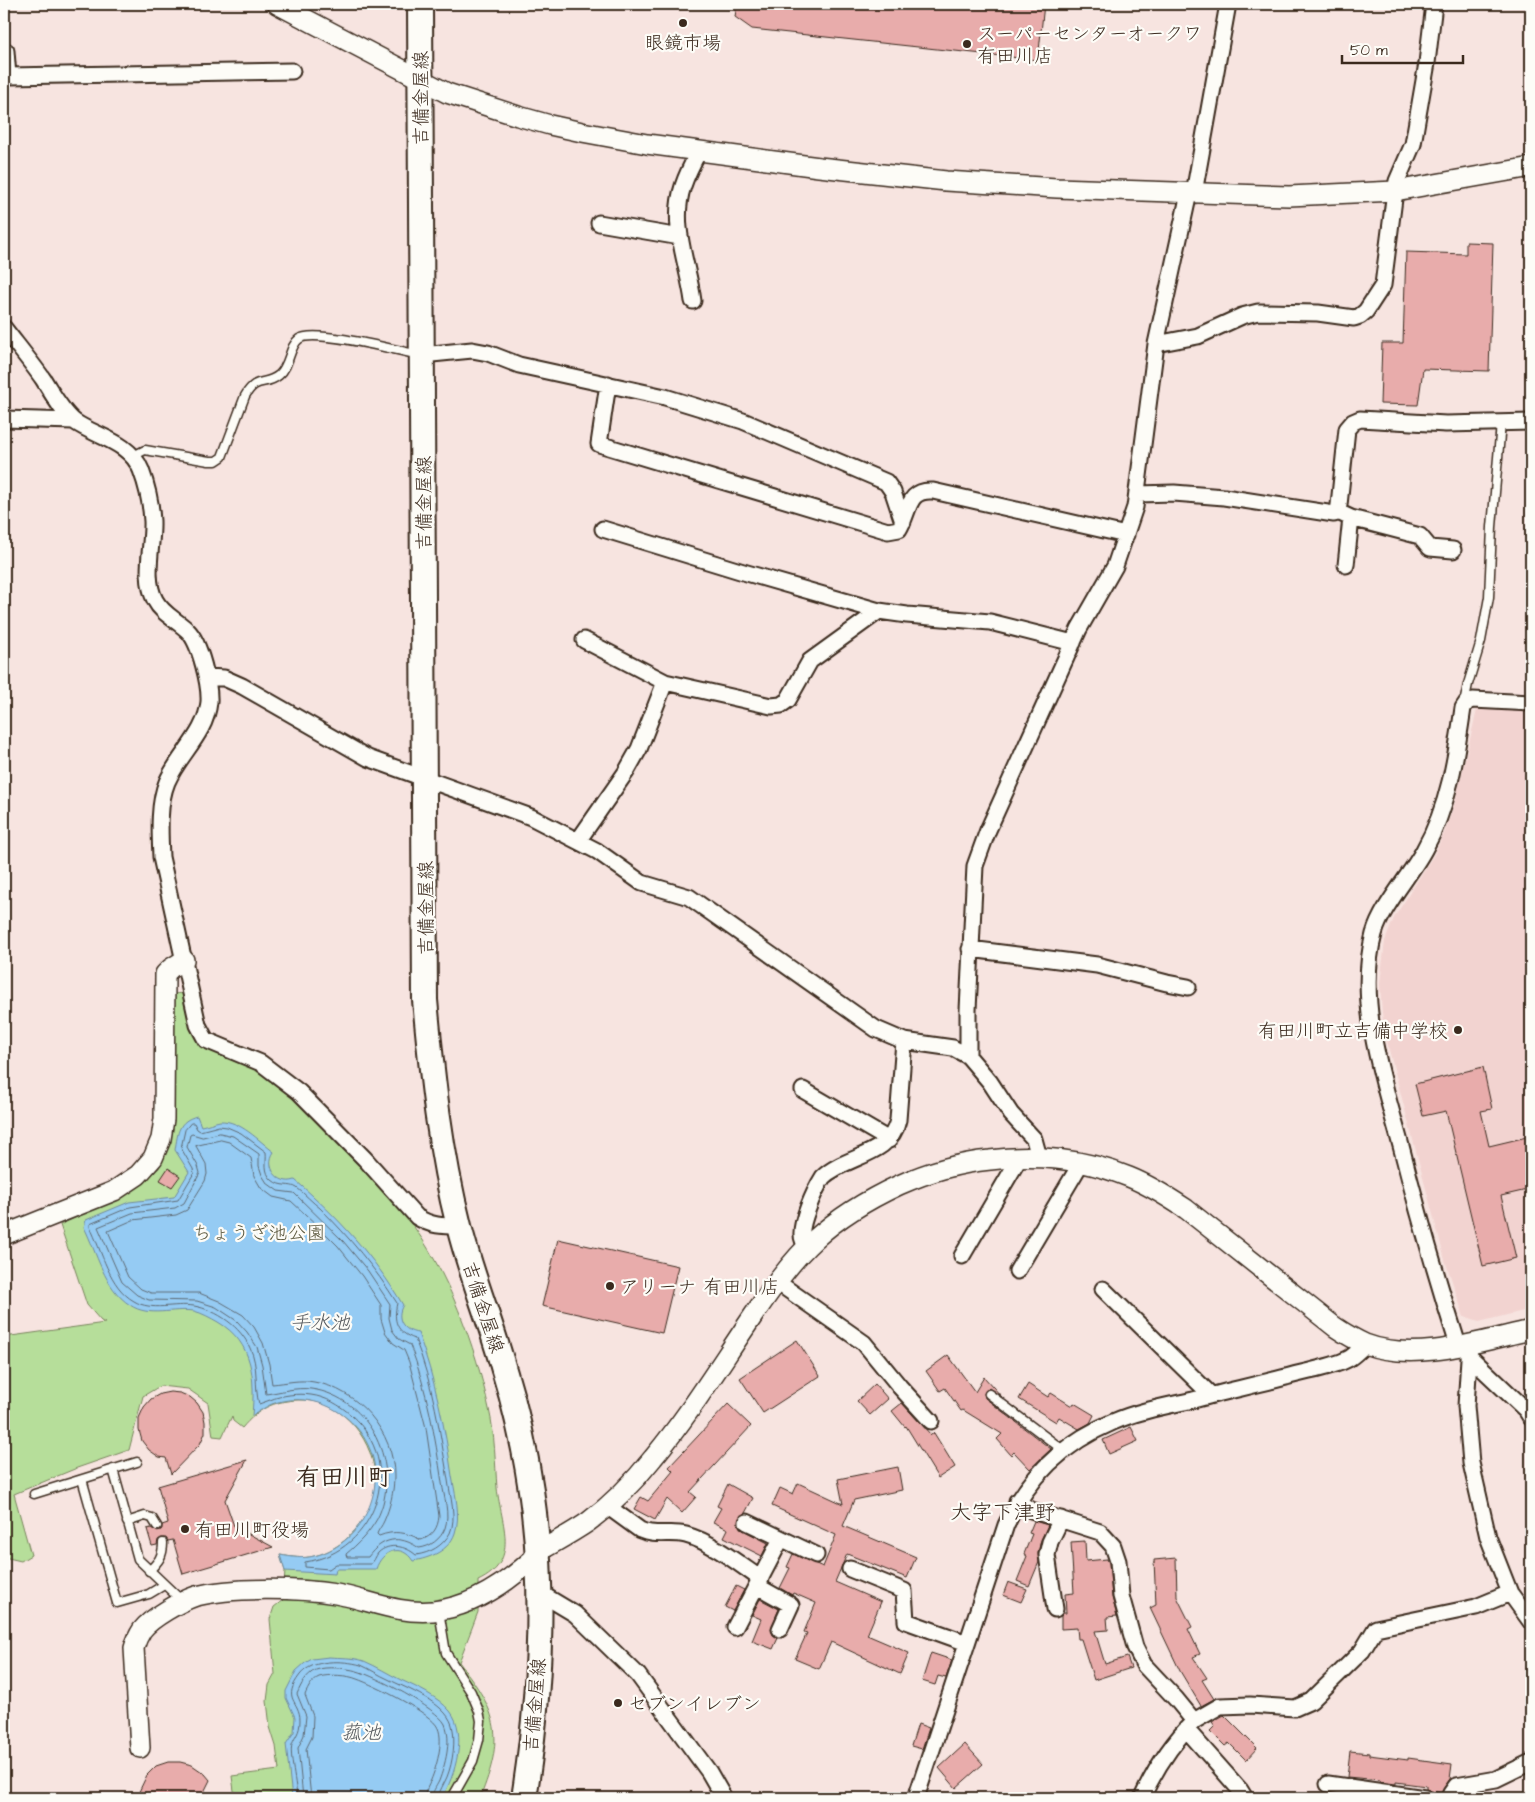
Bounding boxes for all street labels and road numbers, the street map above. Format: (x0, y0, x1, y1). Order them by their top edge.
street label: 吉備金屋線 (408, 50, 435, 146)
street label: 吉備金屋線 (411, 455, 438, 551)
street label: 吉備金屋線 (413, 860, 440, 956)
street label: 吉備金屋線 (455, 1258, 510, 1357)
street label: 吉備金屋線 (518, 1657, 553, 1754)

